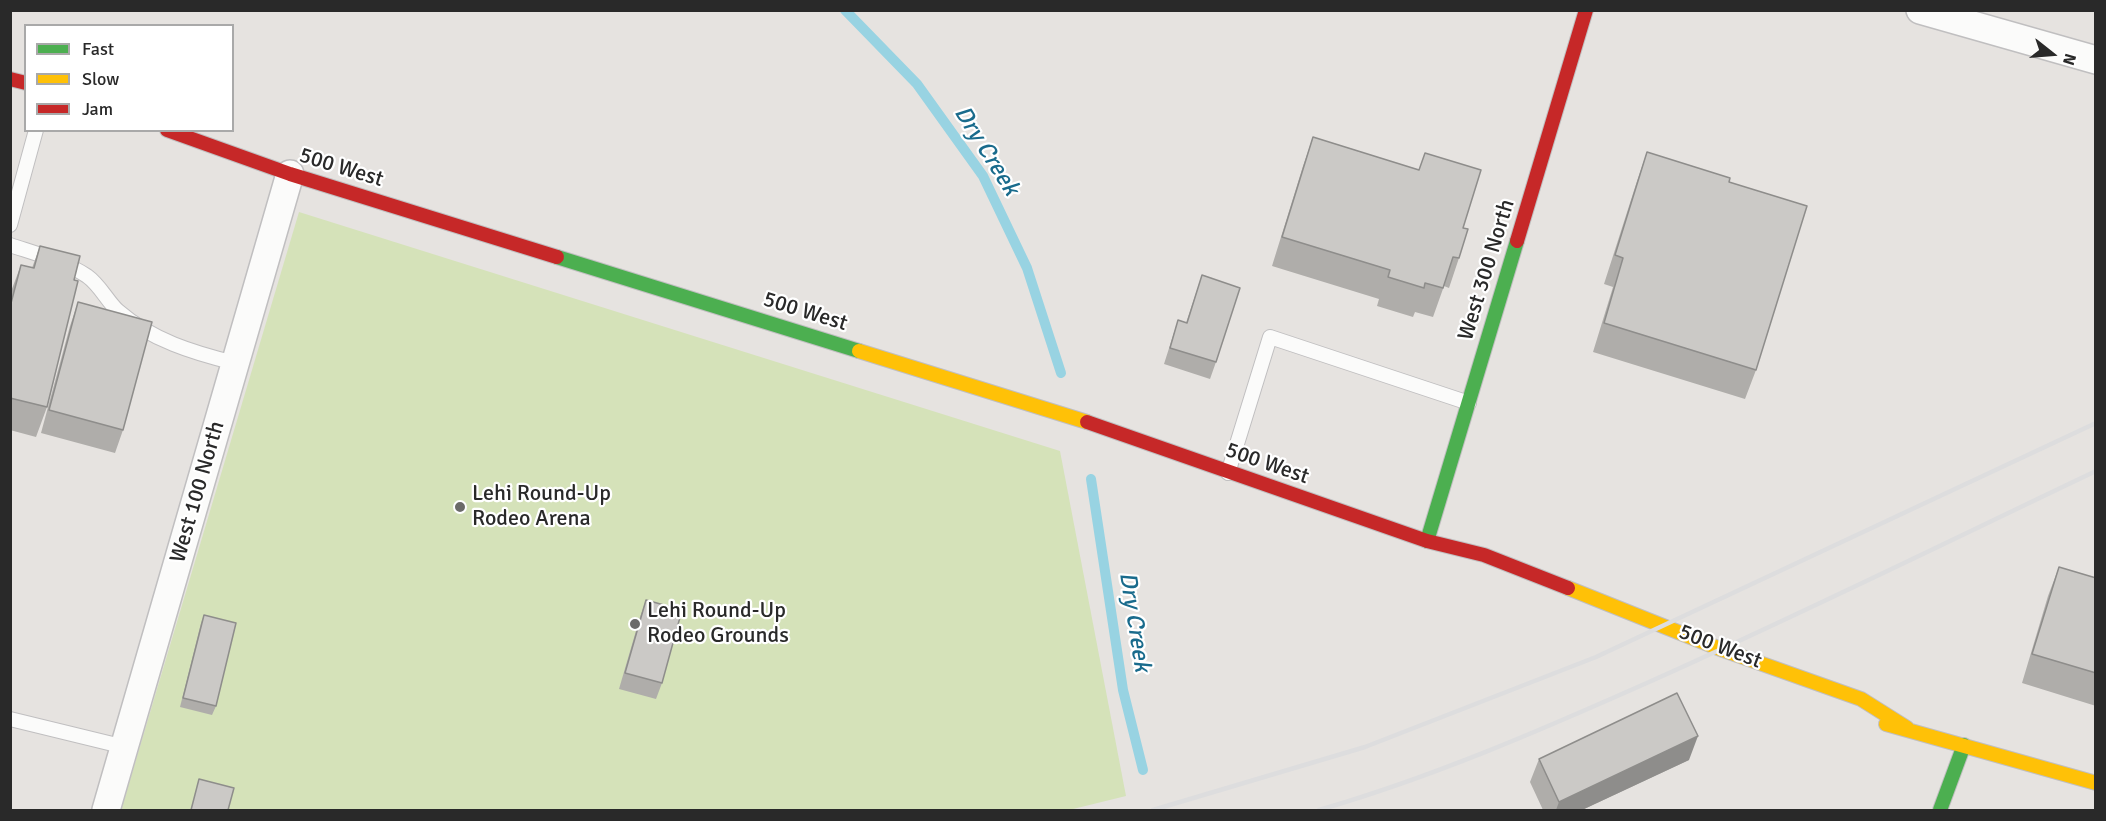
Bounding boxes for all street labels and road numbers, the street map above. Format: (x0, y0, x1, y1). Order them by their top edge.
street label: 500 West (296, 143, 386, 193)
street label: West 300 North (1453, 196, 1521, 344)
street label: 500 West (760, 287, 850, 337)
street label: West 100 North (165, 418, 231, 566)
street label: 500 West (1222, 437, 1312, 491)
street label: 500 West (1675, 619, 1765, 675)

